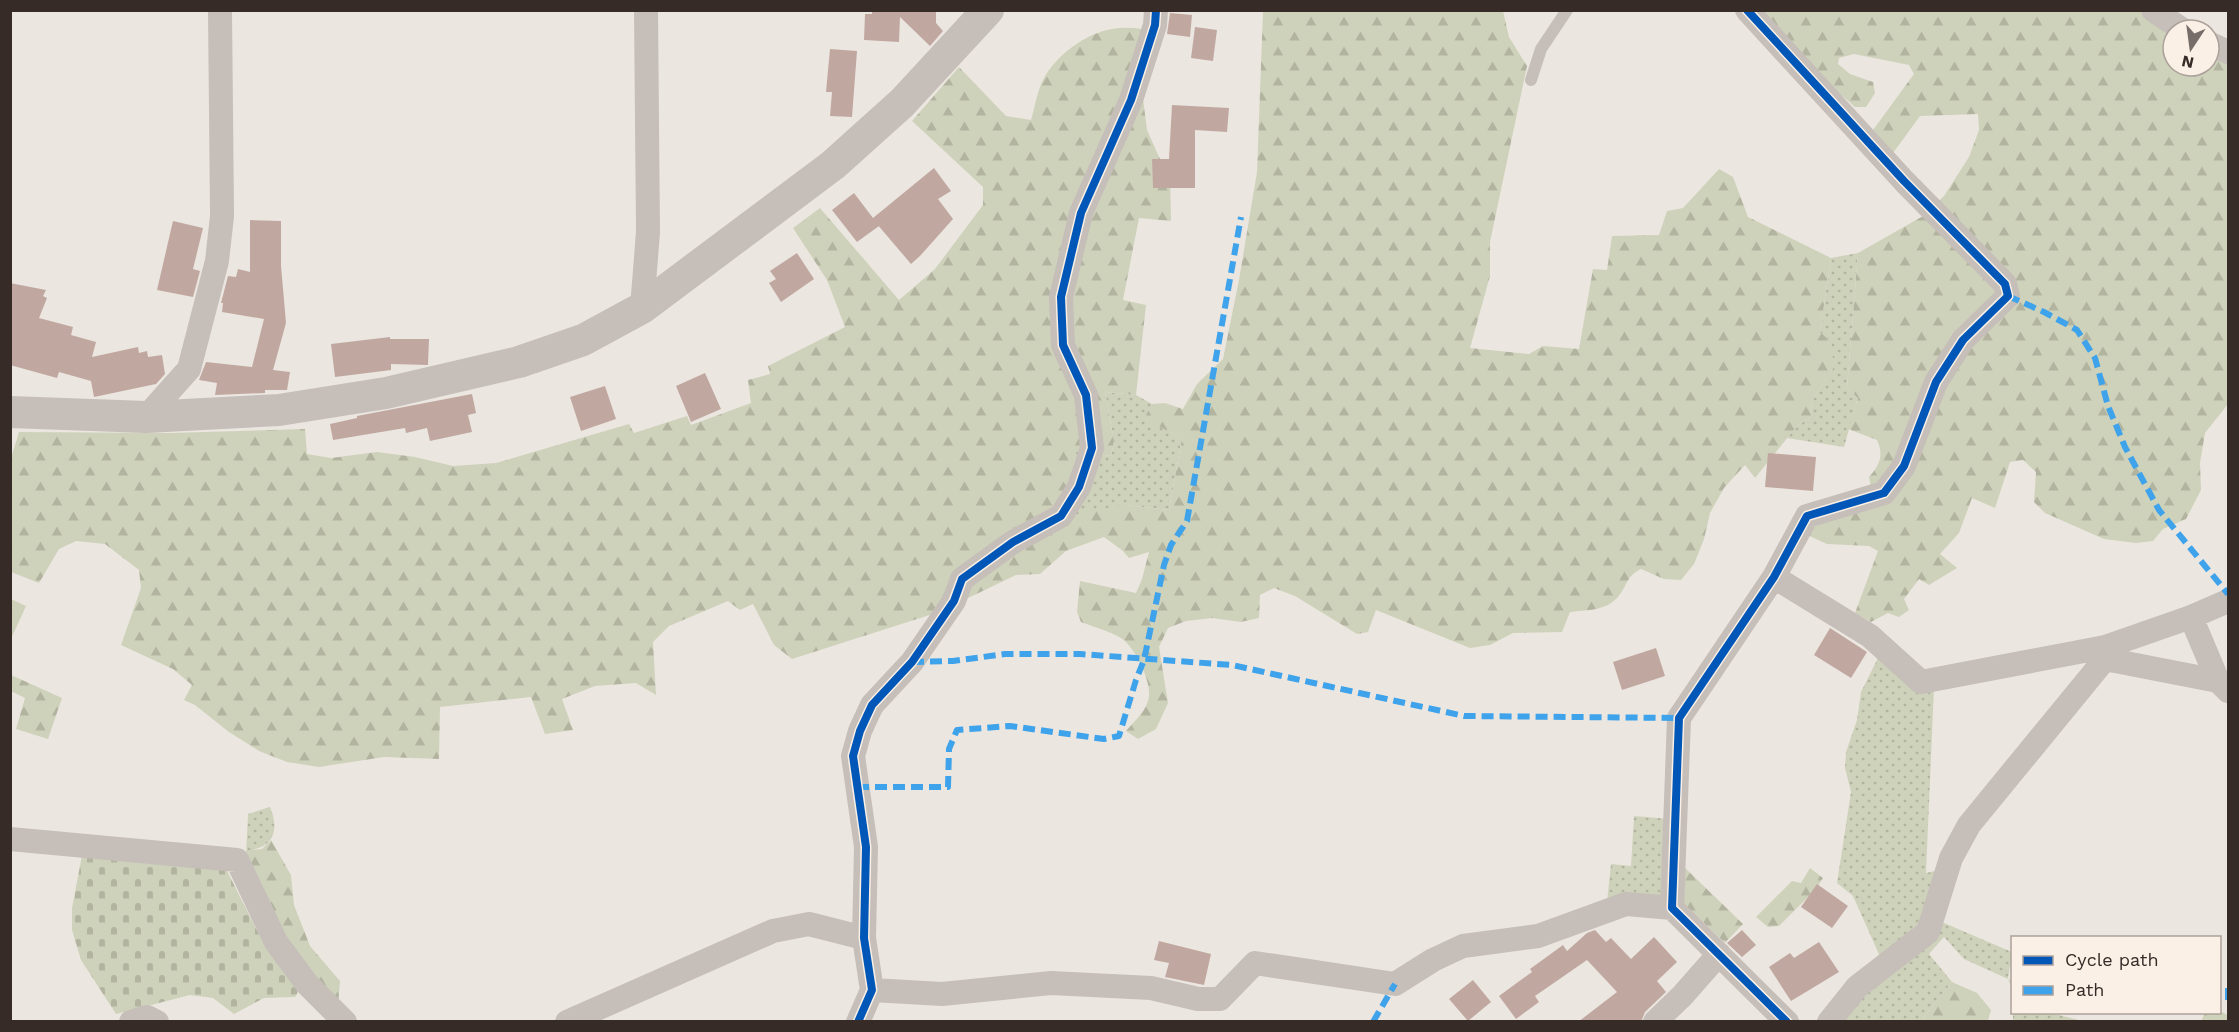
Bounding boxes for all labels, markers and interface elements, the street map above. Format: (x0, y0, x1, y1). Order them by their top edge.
north arrow (2161, 18, 2221, 78)
text: N (2180, 52, 2196, 73)
legend (2011, 936, 2221, 1014)
text: Cycle path (2065, 949, 2159, 970)
text: Path (2065, 979, 2105, 1000)

